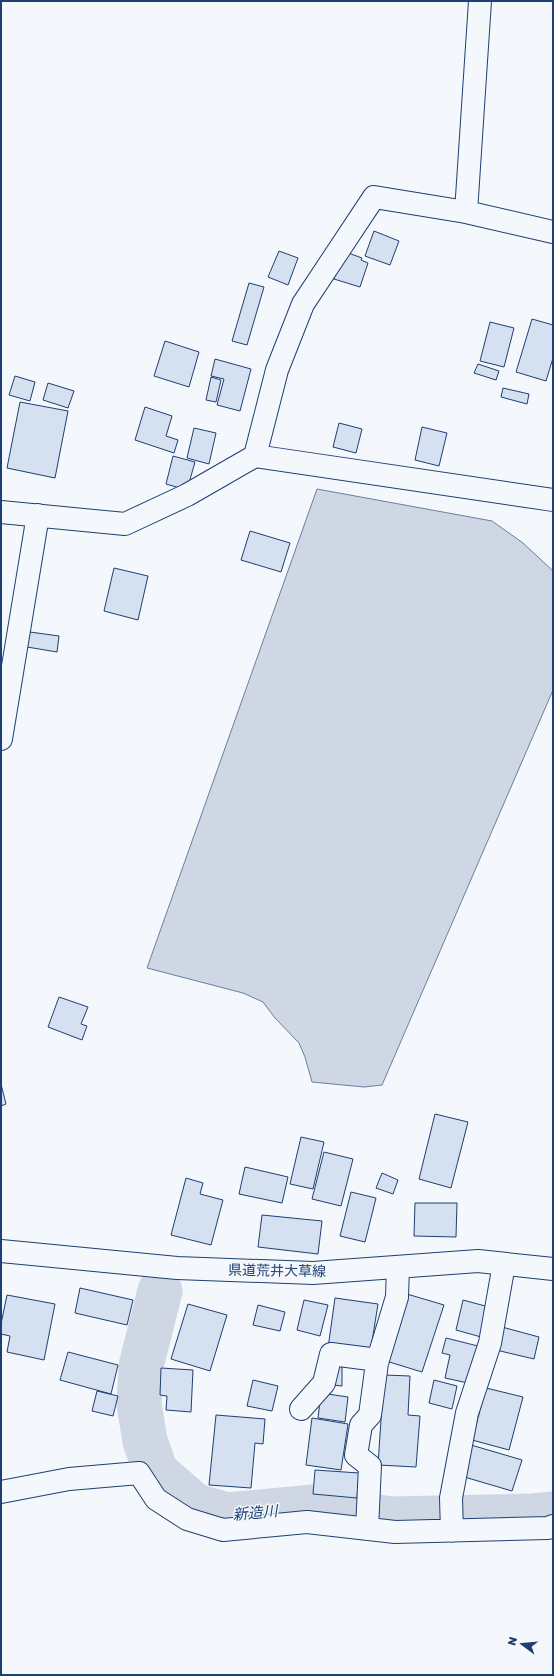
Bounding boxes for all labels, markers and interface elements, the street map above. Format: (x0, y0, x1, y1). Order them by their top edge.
street label: 県道荒井大草線 (228, 1261, 326, 1279)
water label: 新造川 (232, 1501, 280, 1523)
north arrow (502, 1624, 542, 1664)
text: N (505, 1635, 519, 1647)

